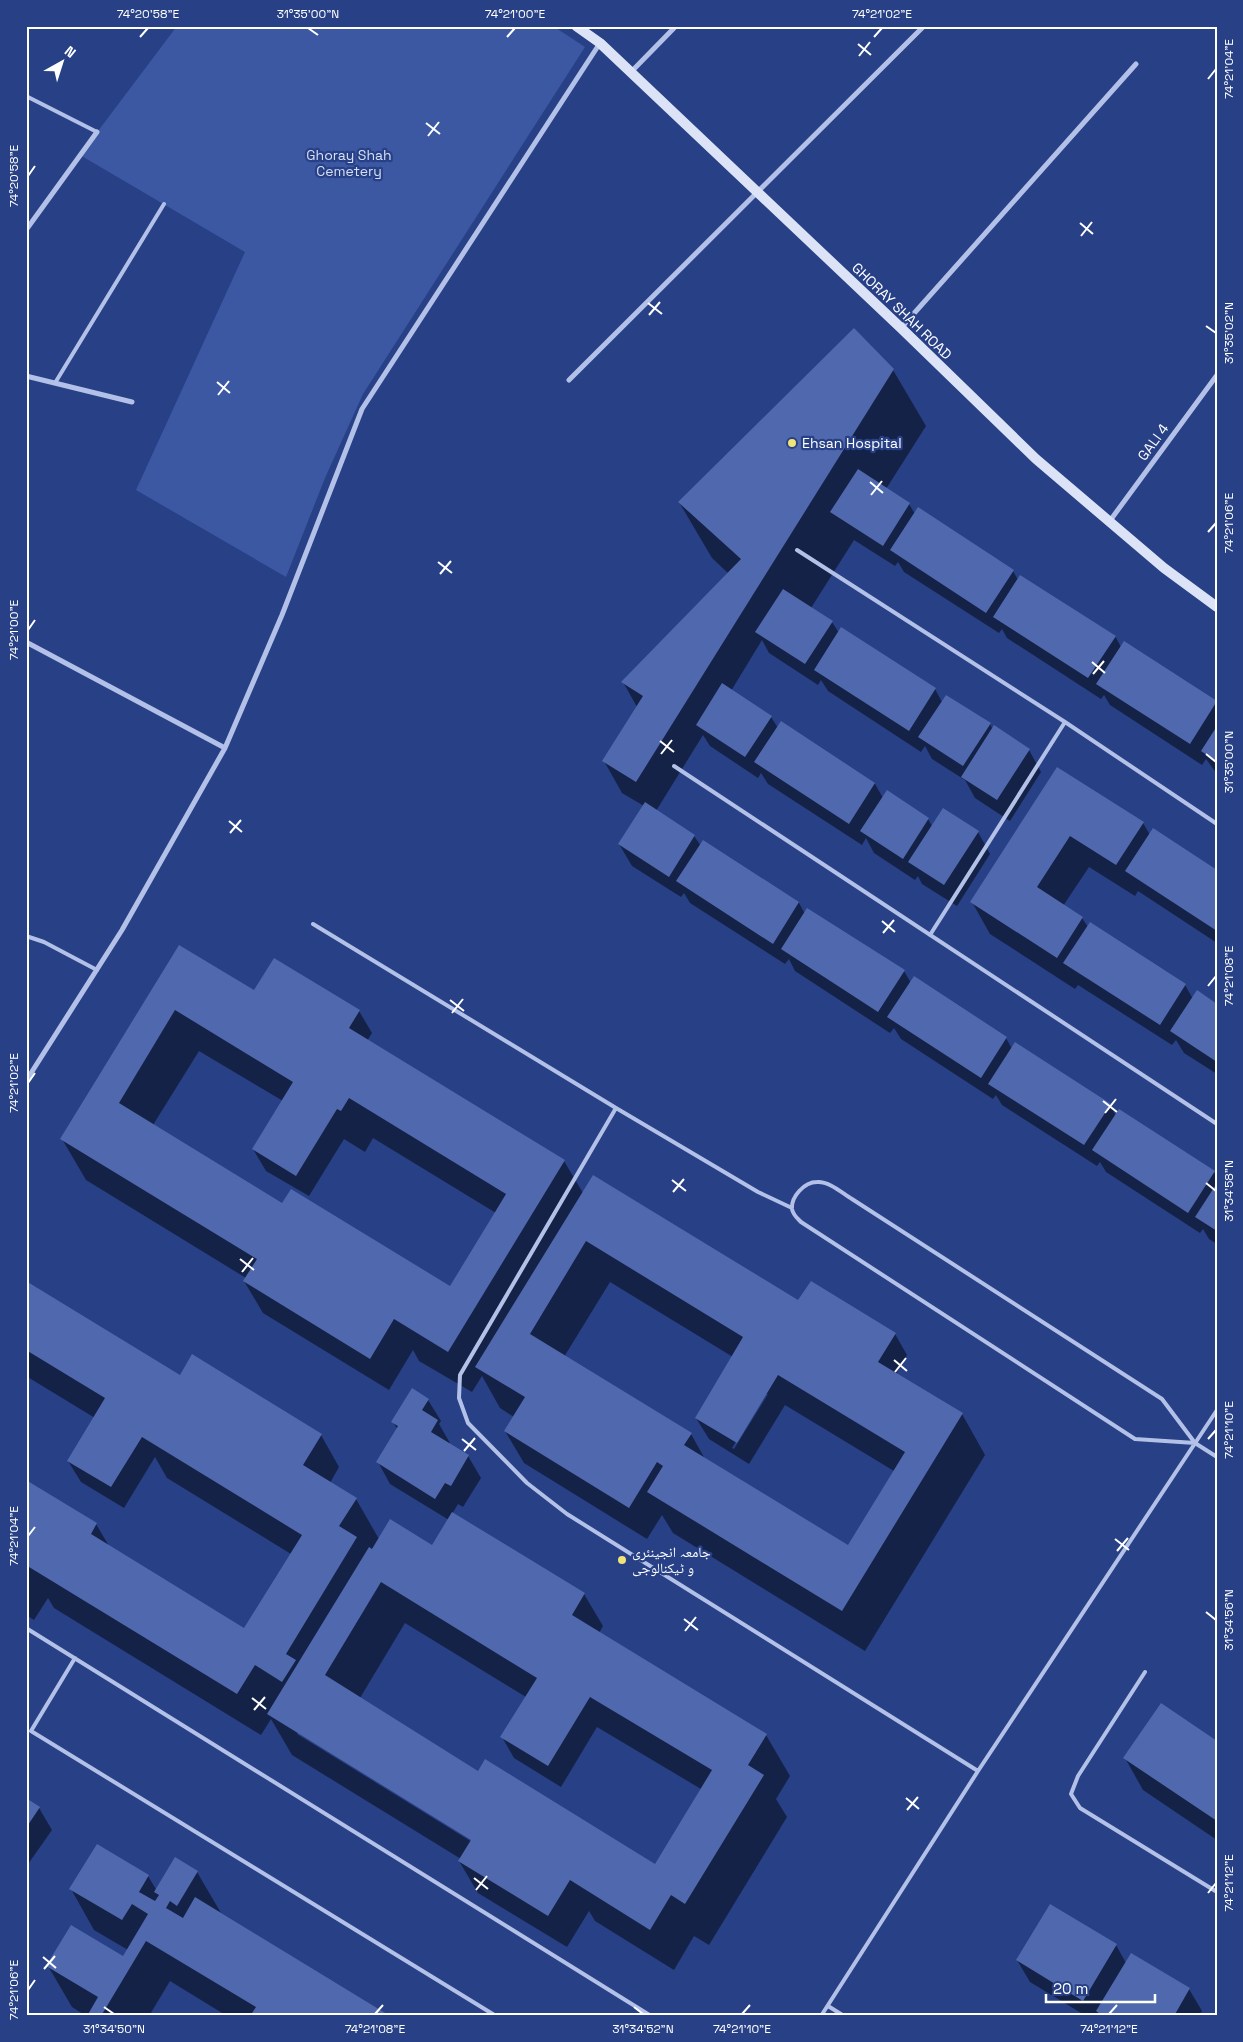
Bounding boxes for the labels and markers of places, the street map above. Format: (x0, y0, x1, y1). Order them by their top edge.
place label: Ehsan Hospital (802, 434, 902, 452)
marker: Ehsan Hospital (786, 437, 798, 449)
place label: جامعہ انجینئری و ٹیکنالوجی (632, 1543, 711, 1577)
marker: جامعہ انجینئری و ٹیکنالوجی (616, 1554, 628, 1566)

